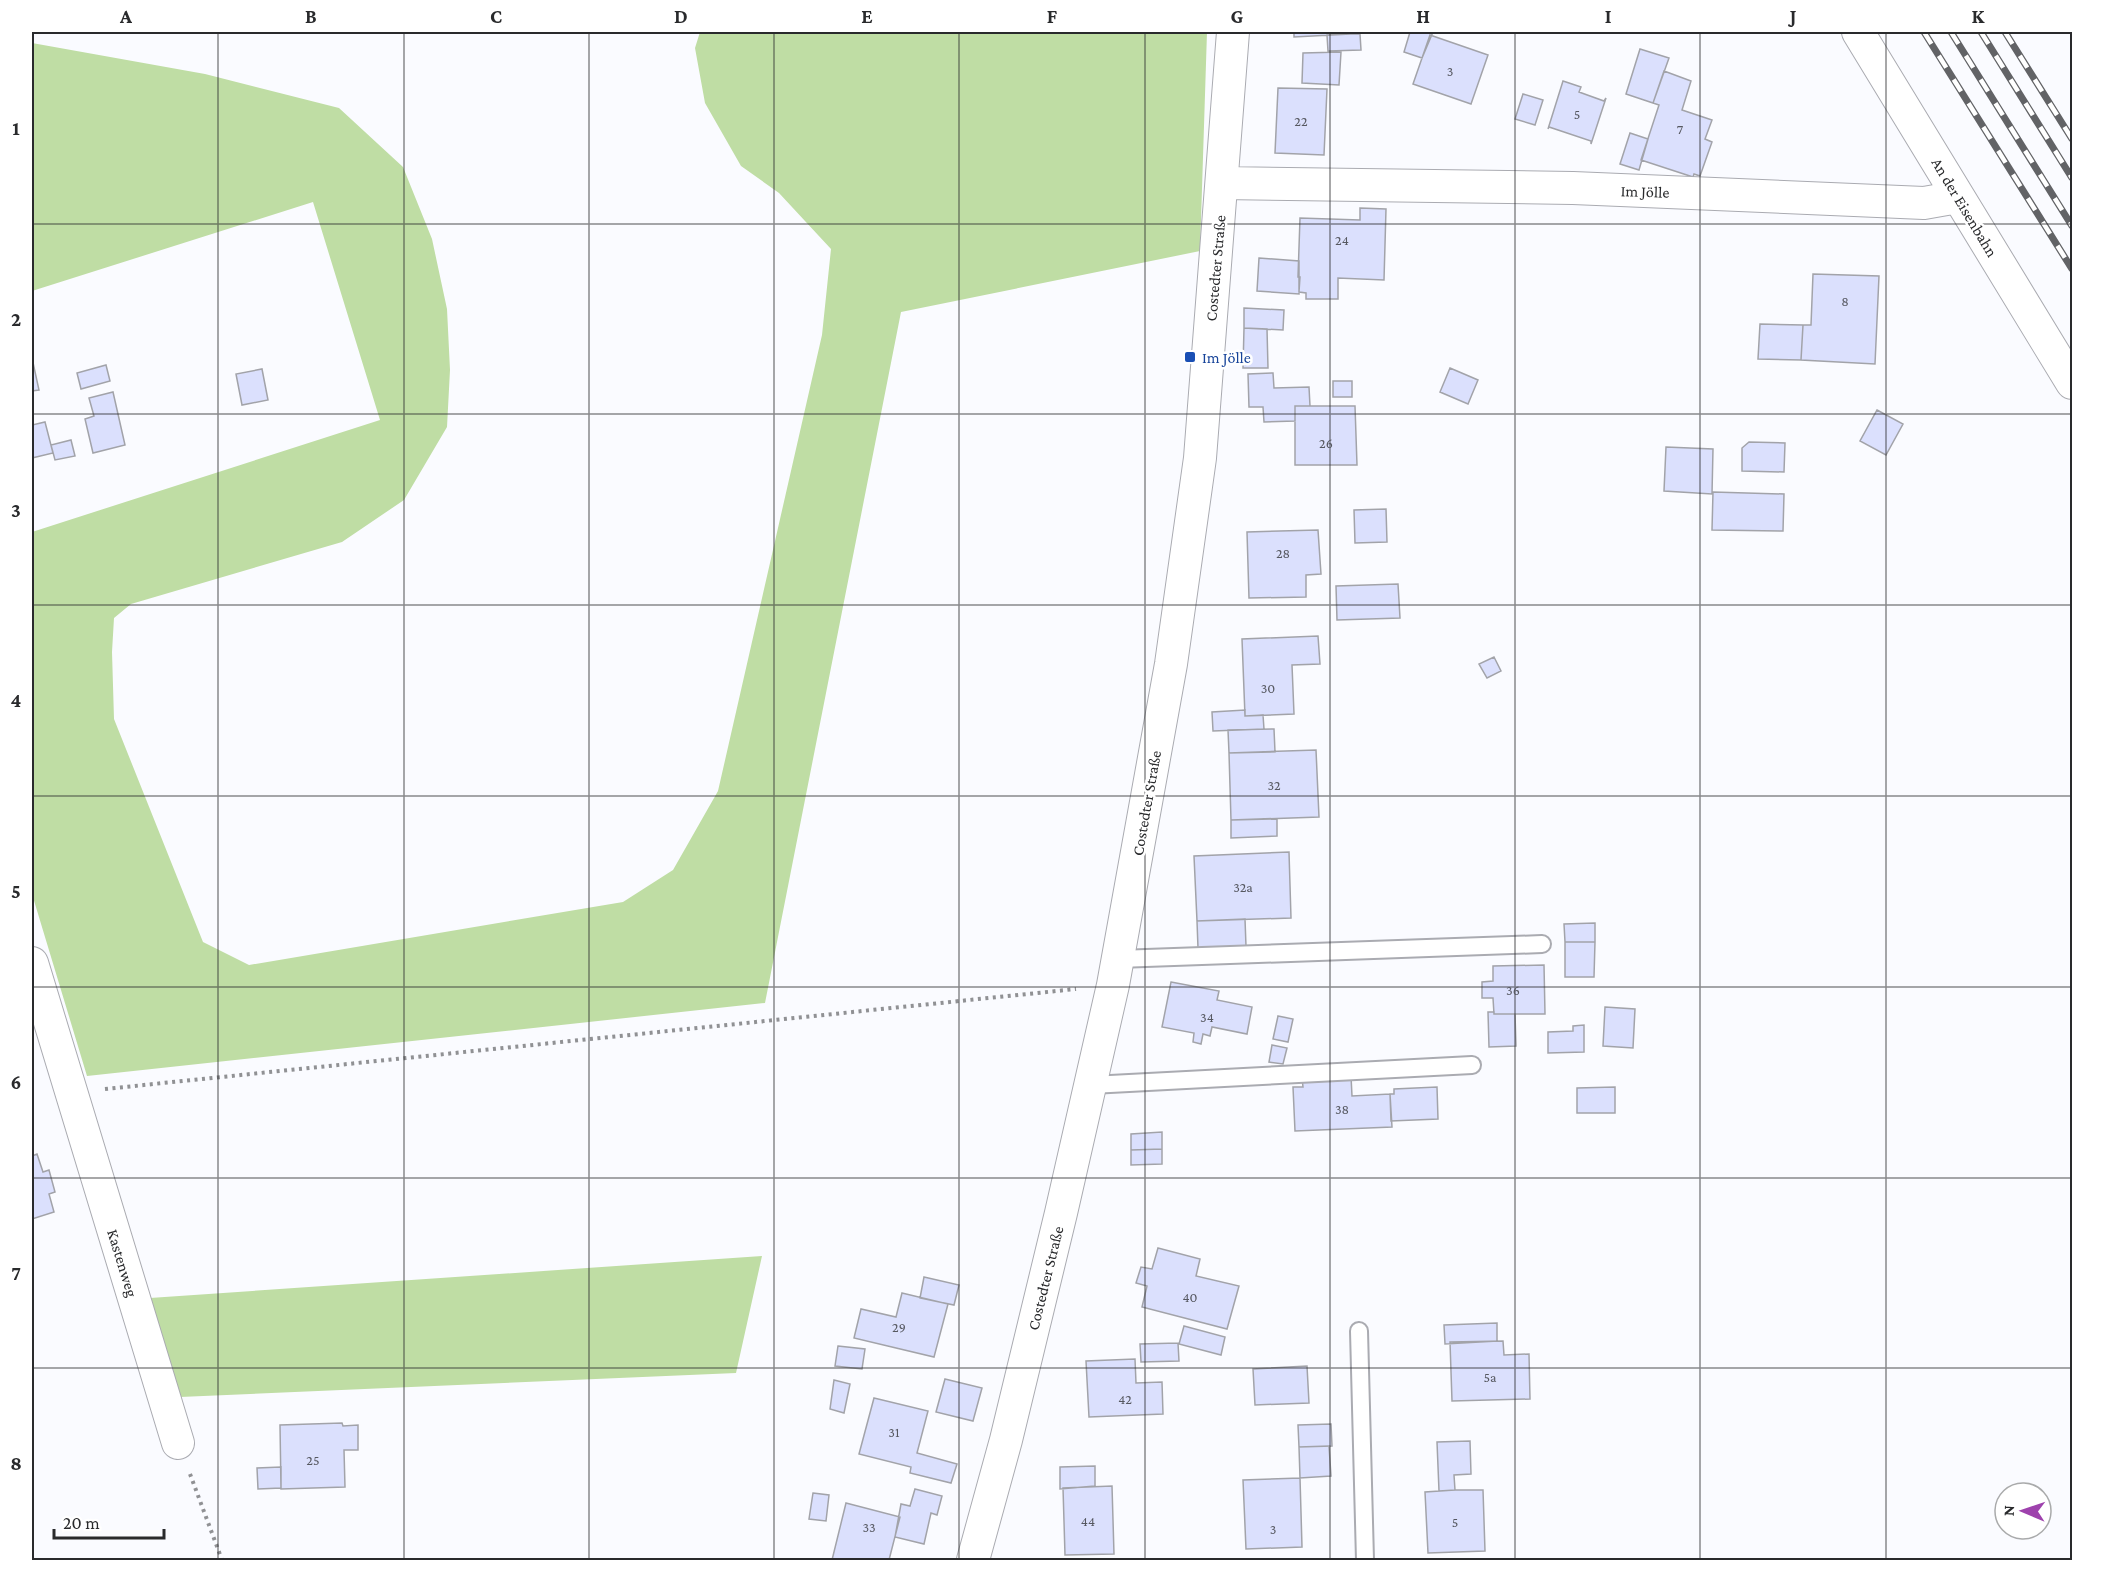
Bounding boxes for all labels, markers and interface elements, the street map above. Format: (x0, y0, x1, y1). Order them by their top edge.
text: A (119, 5, 133, 27)
text: B (305, 5, 317, 27)
text: C (490, 5, 502, 27)
text: D (674, 5, 688, 27)
text: E (861, 5, 873, 27)
text: F (1047, 5, 1058, 27)
text: G (1231, 5, 1244, 27)
text: H (1416, 5, 1430, 27)
text: I (1605, 5, 1612, 27)
text: J (1788, 5, 1797, 27)
text: K (1972, 5, 1986, 27)
house number: 3 (1447, 63, 1453, 79)
house number: 5 (1574, 106, 1580, 122)
house number: 22 (1294, 113, 1308, 129)
text: 1 (12, 117, 20, 139)
house number: 7 (1677, 121, 1684, 137)
street label: An der Eisenbahn (1928, 155, 2001, 260)
street label: Im Jölle (1620, 182, 1670, 202)
street label: Costedter Straße (1202, 214, 1229, 322)
house number: 24 (1335, 232, 1349, 248)
house number: 8 (1841, 293, 1849, 309)
text: 2 (11, 308, 21, 330)
place label: Im Jölle (1202, 349, 1251, 367)
marker: Im Jölle (1183, 350, 1197, 364)
house number: 26 (1319, 435, 1333, 451)
text: 3 (11, 499, 21, 521)
house number: 28 (1276, 545, 1290, 561)
house number: 30 (1261, 680, 1275, 696)
text: 4 (11, 689, 22, 711)
street label: Costedter Straße (1129, 749, 1164, 857)
house number: 32 (1267, 777, 1281, 793)
house number: 32a (1233, 879, 1253, 895)
text: 5 (11, 880, 21, 902)
house number: 36 (1506, 982, 1520, 998)
house number: 34 (1200, 1009, 1214, 1025)
text: 6 (11, 1071, 21, 1093)
house number: 38 (1335, 1101, 1349, 1117)
street label: Costedter Straße (1024, 1224, 1067, 1332)
street label: Kastenweg (103, 1227, 141, 1300)
text: 7 (11, 1262, 21, 1284)
house number: 40 (1182, 1289, 1198, 1305)
house number: 29 (892, 1319, 906, 1335)
house number: 5a (1483, 1369, 1497, 1385)
house number: 42 (1118, 1391, 1132, 1407)
house number: 31 (888, 1424, 900, 1440)
text: 8 (10, 1452, 22, 1474)
house number: 25 (306, 1452, 320, 1468)
north arrow (1993, 1481, 2053, 1541)
scale bar (54, 1502, 164, 1540)
text: N (2000, 1505, 2017, 1516)
text: 20 m (63, 1513, 100, 1533)
house number: 44 (1081, 1513, 1095, 1529)
house number: 5 (1452, 1514, 1458, 1530)
house number: 33 (862, 1519, 876, 1535)
house number: 3 (1270, 1521, 1276, 1537)

